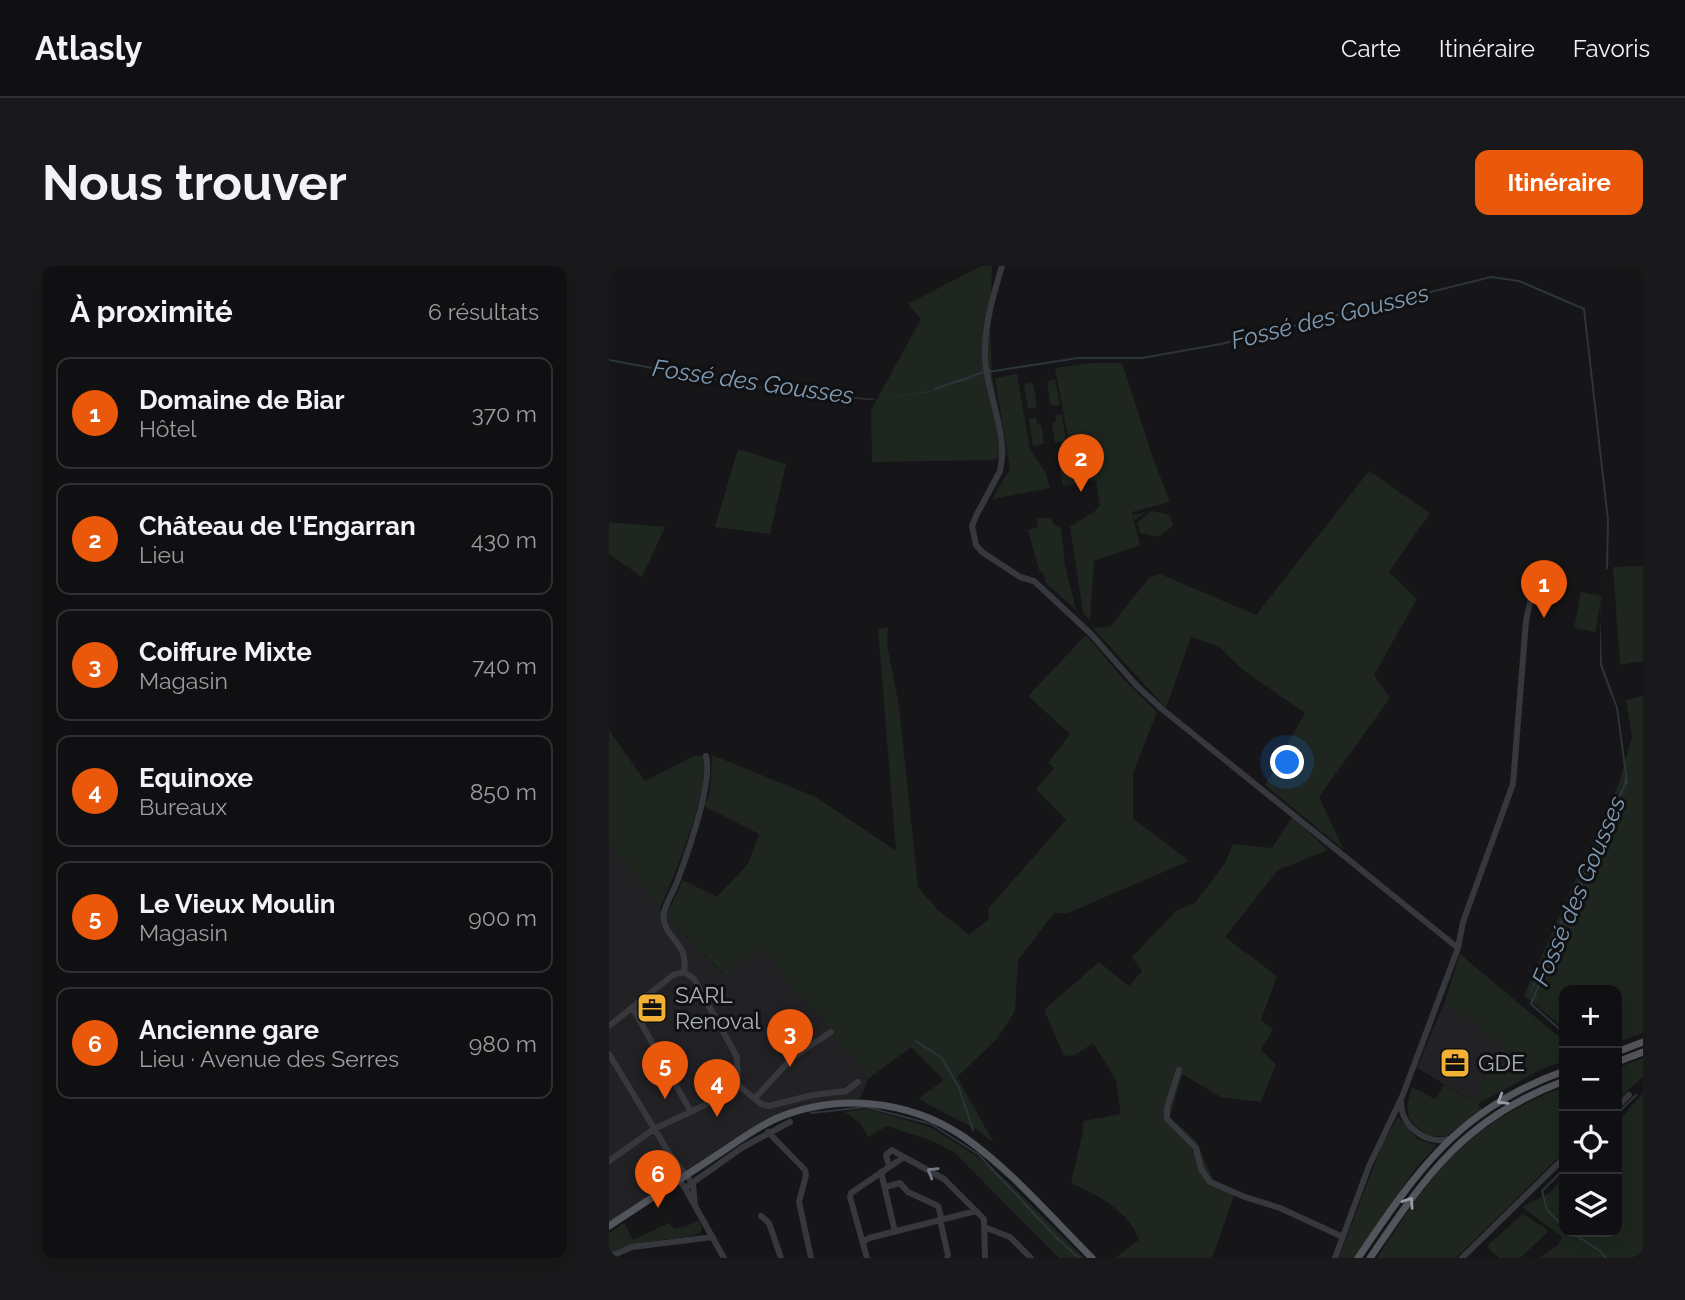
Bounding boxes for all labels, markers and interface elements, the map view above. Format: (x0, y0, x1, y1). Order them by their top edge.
text: Atlasly (35, 29, 142, 68)
text: Carte (1341, 34, 1401, 63)
text: Itinéraire (1439, 34, 1535, 63)
text: Favoris (1573, 34, 1650, 63)
button: Itinéraire (1475, 150, 1643, 215)
text: Nous trouver (42, 154, 347, 211)
water label: Fossé des Gousses (1228, 278, 1432, 355)
text: À proximité (70, 294, 233, 329)
text: 6 résultats (428, 298, 539, 325)
water label: Fossé des Gousses (651, 353, 856, 410)
text: Domaine de Biar (139, 385, 345, 415)
text: 1 (89, 400, 101, 427)
text: 370 m (472, 400, 537, 427)
text: Hôtel (139, 415, 197, 442)
pin: 2 (1058, 434, 1104, 492)
text: Château de l'Engarran (139, 511, 416, 541)
text: 2 (89, 526, 101, 553)
text: 430 m (471, 526, 537, 553)
text: Lieu (139, 541, 185, 568)
pin: 1 (1521, 560, 1567, 618)
text: Coiffure Mixte (139, 637, 312, 667)
text: 3 (89, 652, 101, 679)
text: 740 m (472, 652, 537, 679)
text: Magasin (139, 667, 228, 694)
your location (1270, 745, 1304, 779)
text: Equinoxe (139, 763, 253, 793)
text: 4 (88, 778, 102, 805)
text: 850 m (470, 778, 537, 805)
water label: Fossé des Gousses (1526, 792, 1632, 990)
text: Bureaux (139, 793, 227, 820)
text: Le Vieux Moulin (139, 889, 336, 919)
text: 5 (89, 904, 101, 931)
text: 900 m (468, 904, 537, 931)
text: Magasin (139, 919, 228, 946)
place label: SARL Renoval (675, 981, 761, 1034)
map controls (1559, 985, 1622, 1237)
button: + (1559, 985, 1622, 1048)
office icon: SARL Renoval (635, 991, 669, 1025)
pin: 3 (767, 1009, 813, 1067)
text: Ancienne gare (139, 1015, 319, 1045)
text: 6 (88, 1030, 102, 1057)
text: 980 m (469, 1030, 537, 1057)
pin: 5 (642, 1041, 688, 1099)
text: Lieu · Avenue des Serres (139, 1045, 399, 1072)
office icon: GDE (1438, 1046, 1472, 1080)
button: − (1559, 1048, 1622, 1111)
place label: GDE (1478, 1049, 1525, 1076)
pin: 4 (694, 1059, 740, 1117)
one-way arrow (1497, 1091, 1510, 1104)
button: locate (1559, 1111, 1622, 1174)
pin: 6 (635, 1150, 681, 1208)
one-way arrow (927, 1167, 940, 1180)
button: layers (1559, 1174, 1622, 1237)
one-way arrow (1401, 1197, 1413, 1210)

